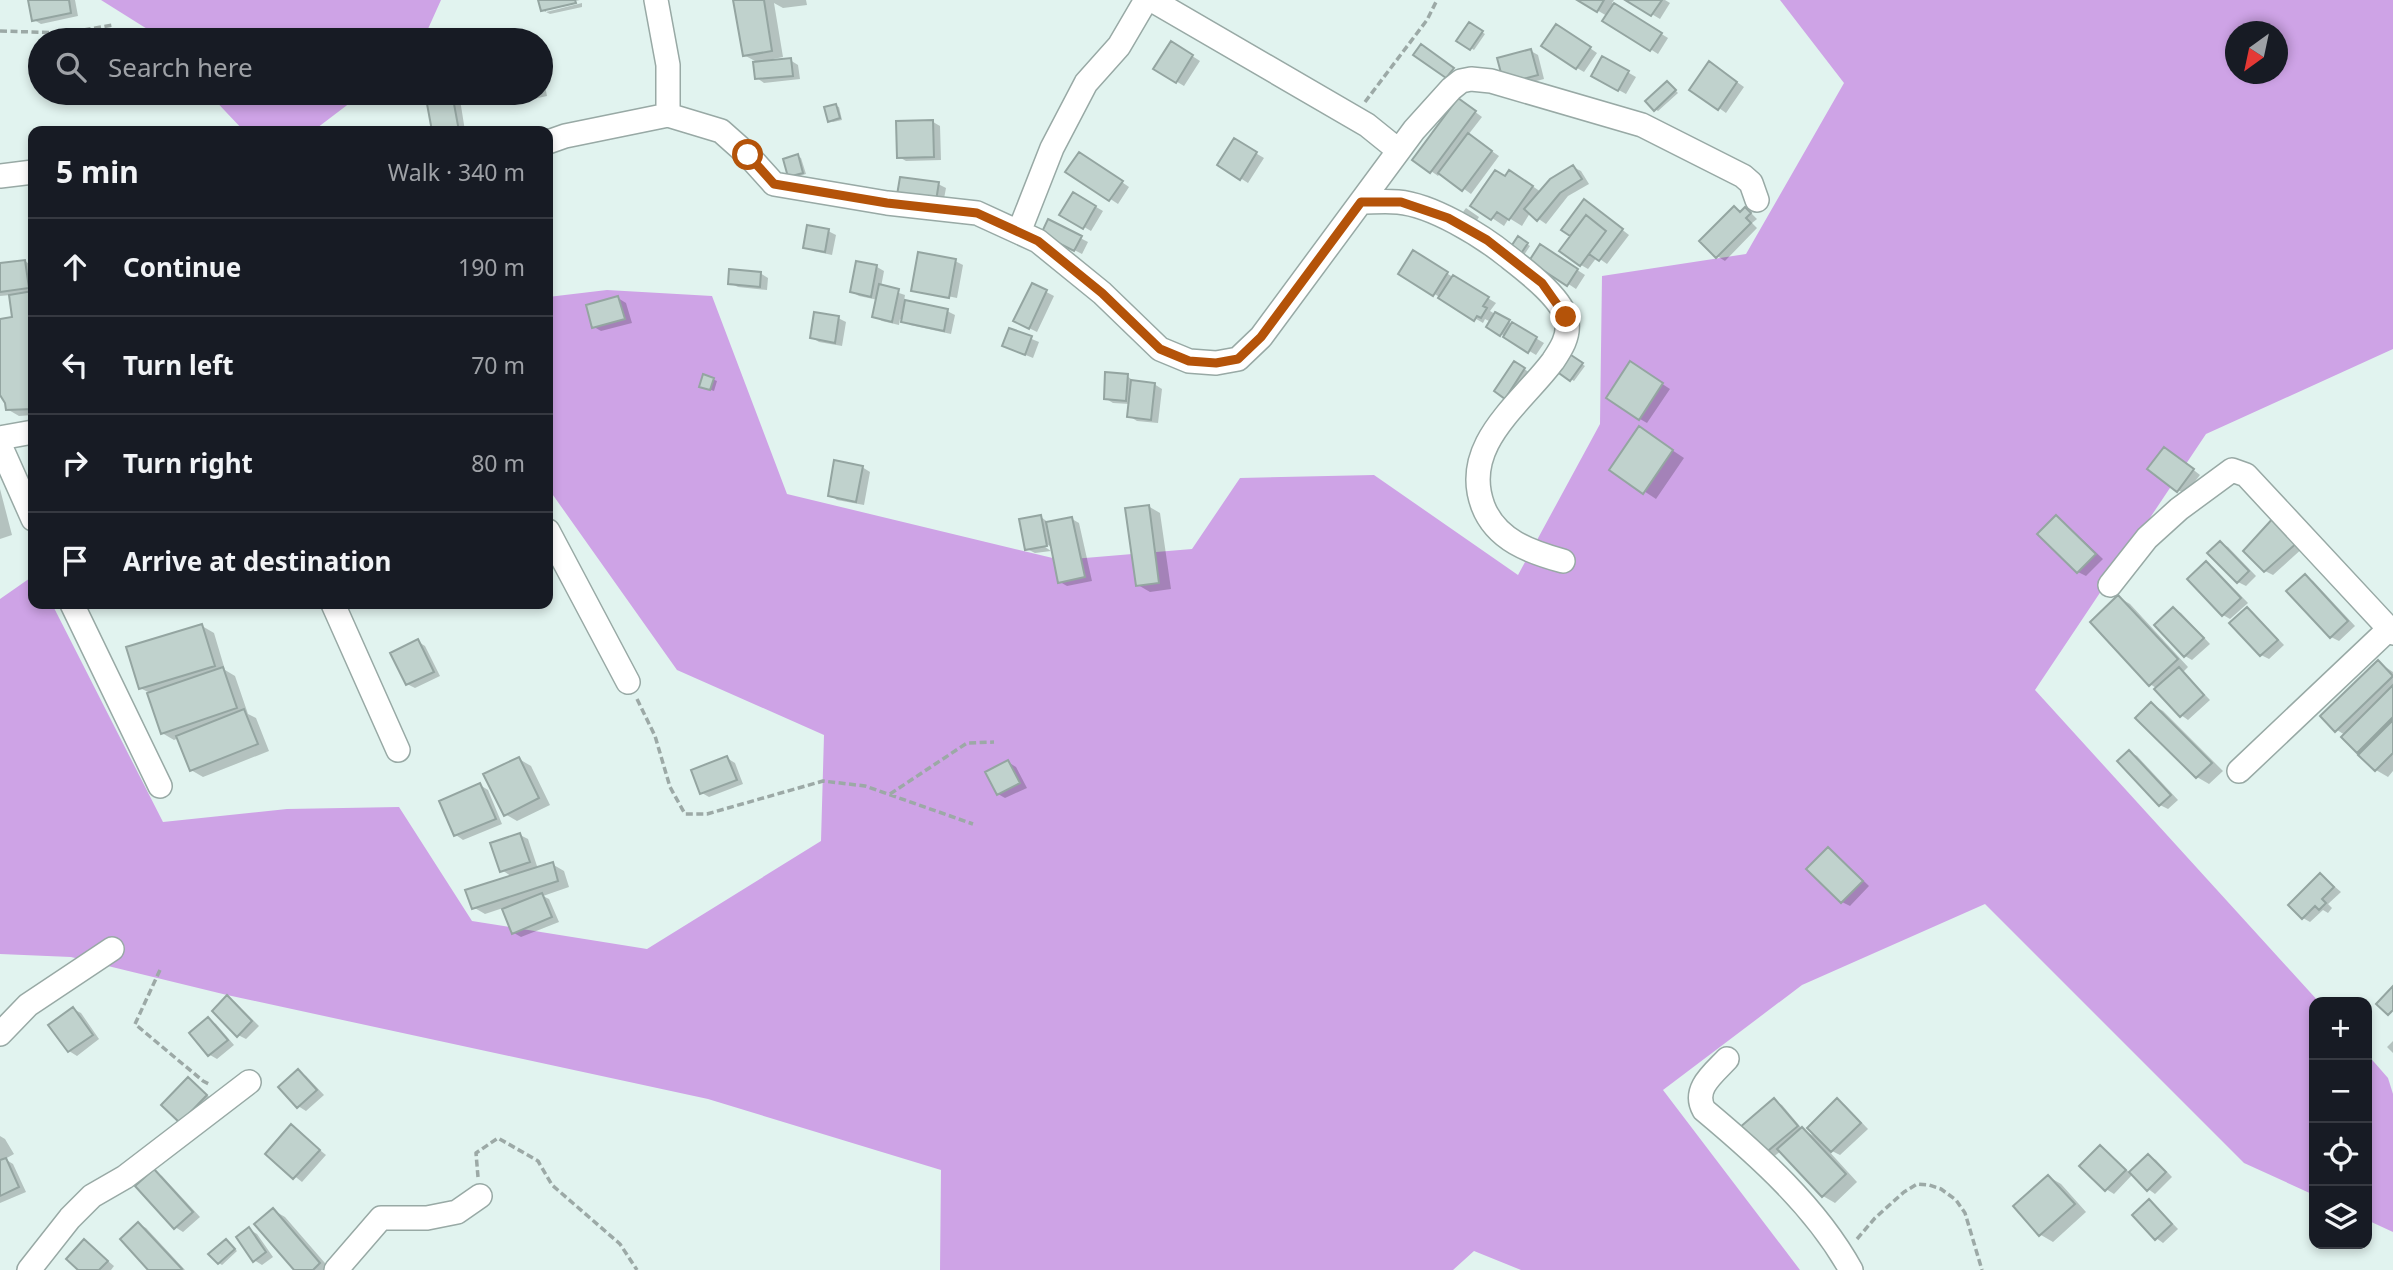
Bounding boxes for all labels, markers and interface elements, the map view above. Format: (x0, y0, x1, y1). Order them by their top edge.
north arrow (2225, 21, 2288, 84)
search box (28, 28, 553, 105)
icon: search (52, 48, 90, 86)
text: Search here (108, 49, 253, 85)
route start (732, 139, 763, 170)
text: 5 min (56, 151, 139, 192)
text: Walk · 340 m (388, 156, 525, 188)
icon: ahead (56, 248, 94, 286)
text: Continue (123, 249, 241, 285)
text: 190 m (458, 251, 525, 283)
route end (1550, 301, 1581, 332)
icon: left (56, 346, 94, 384)
text: Turn left (123, 347, 234, 383)
text: 70 m (471, 349, 525, 381)
icon: right (56, 444, 94, 482)
text: Turn right (123, 445, 253, 481)
text: 80 m (471, 447, 525, 479)
icon: arrive (56, 542, 94, 580)
text: Arrive at destination (123, 543, 392, 579)
map controls (2309, 997, 2372, 1249)
button: + (2309, 997, 2372, 1060)
button: − (2309, 1060, 2372, 1123)
button: locate (2309, 1123, 2372, 1186)
button: layers (2309, 1186, 2372, 1249)

